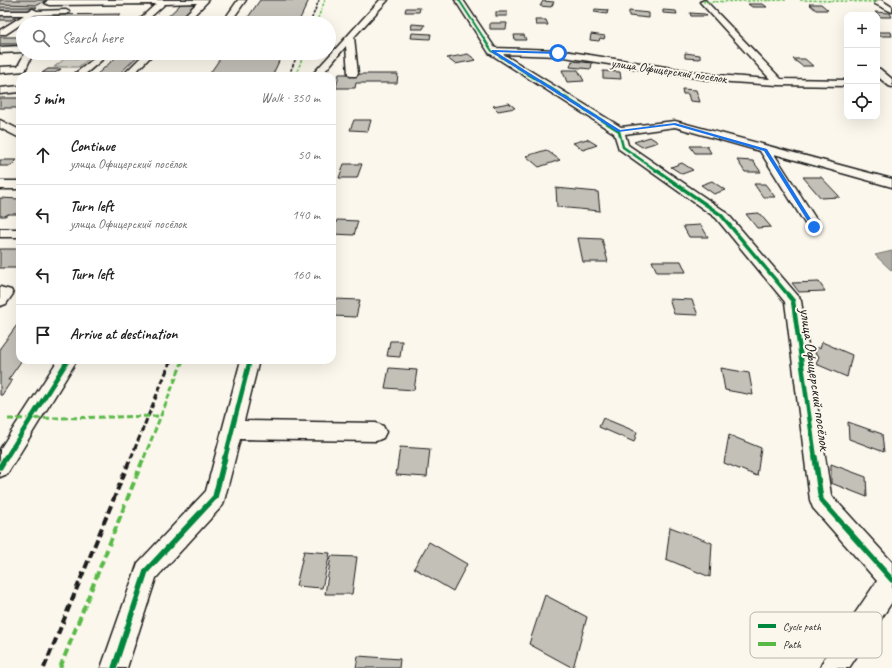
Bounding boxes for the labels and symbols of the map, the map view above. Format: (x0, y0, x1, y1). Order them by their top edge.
route start (549, 44, 567, 62)
street label: улица Офицерский посёлок (609, 55, 729, 87)
route end (805, 218, 823, 236)
street label: улица Офицерский посёлок (795, 306, 835, 453)
legend (750, 612, 882, 658)
text: Cycle path (783, 619, 822, 633)
text: Path (783, 637, 802, 651)

